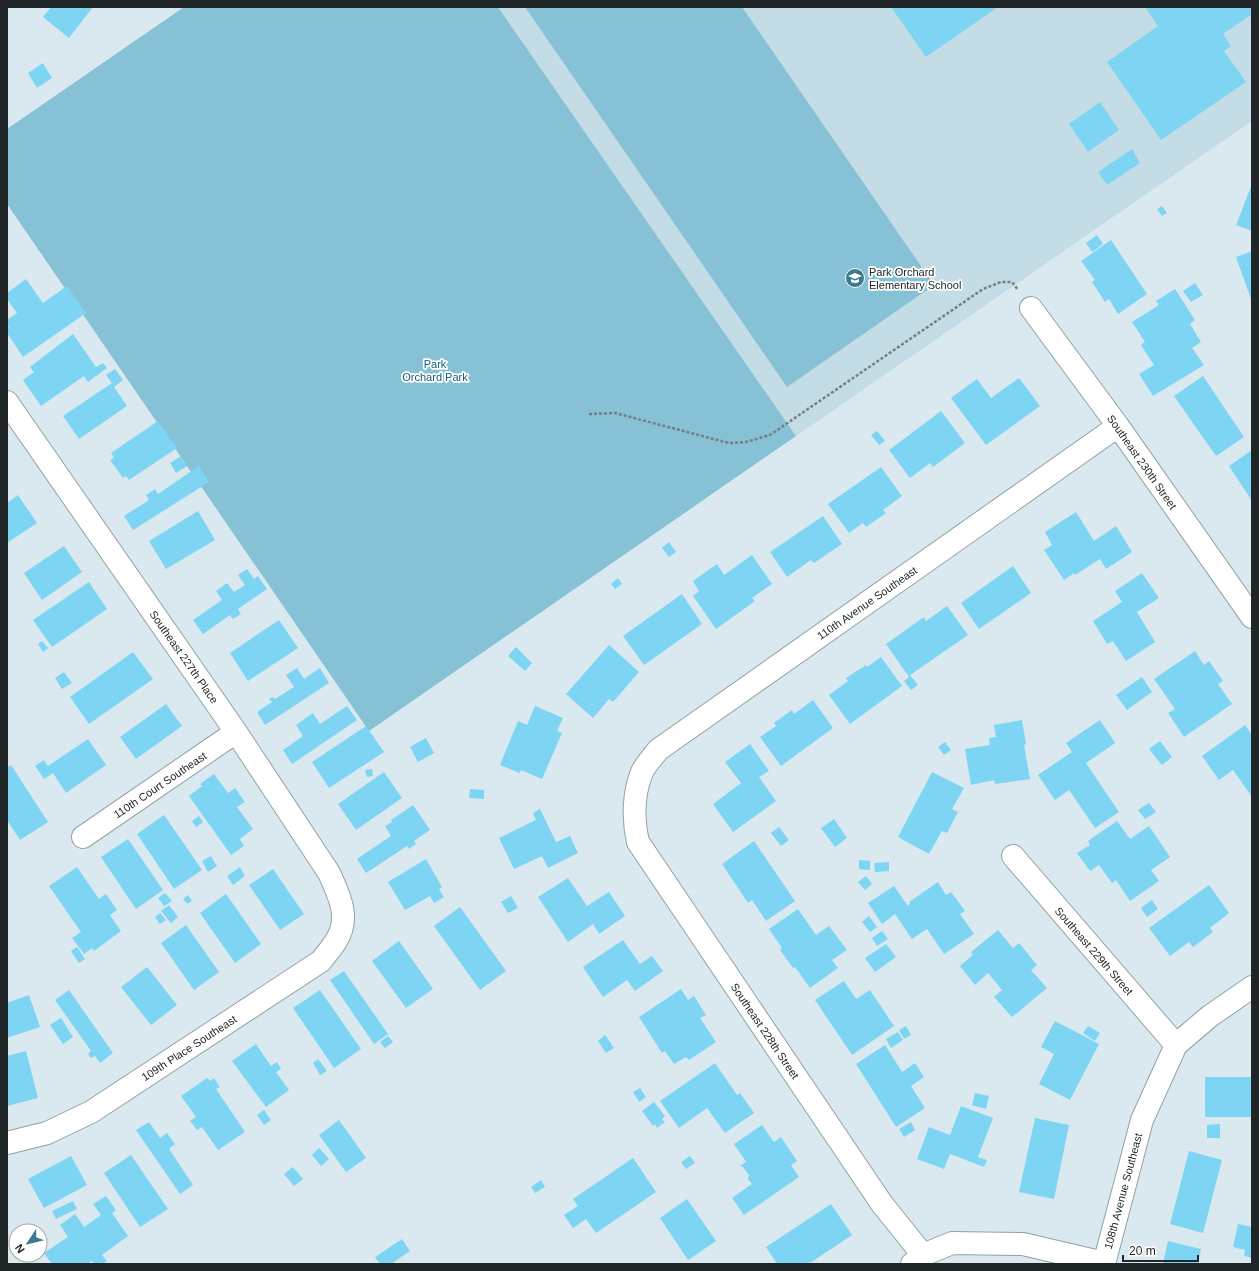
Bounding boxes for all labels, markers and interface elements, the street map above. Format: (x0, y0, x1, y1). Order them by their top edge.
place label: Park Orchard Elementary School (869, 266, 961, 291)
school or university icon: Park Orchard Elementary School (844, 267, 866, 289)
park label: Park Orchard Park (402, 358, 468, 383)
street label: Southeast 230th Street (1105, 412, 1179, 512)
street label: 110th Avenue Southeast (815, 564, 919, 642)
street label: Southeast 227th Place (147, 608, 221, 706)
street label: 110th Court Southeast (111, 749, 209, 821)
street label: Southeast 229th Street (1053, 905, 1135, 997)
street label: Southeast 228th Street (729, 981, 801, 1081)
street label: 109th Place Southeast (139, 1013, 239, 1083)
street label: 108th Avenue Southeast (1102, 1132, 1144, 1250)
north arrow (8, 1223, 48, 1263)
scale bar (1123, 1237, 1198, 1263)
text: N (13, 1242, 27, 1255)
text: 20 m (1129, 1244, 1156, 1258)

